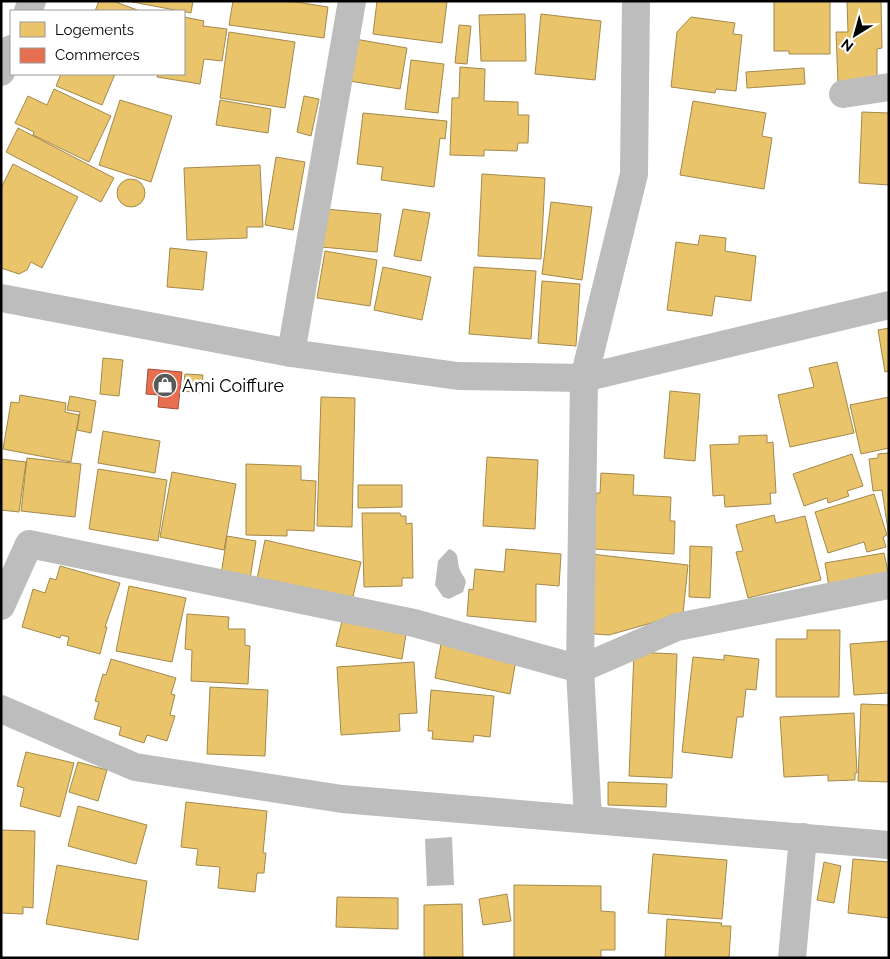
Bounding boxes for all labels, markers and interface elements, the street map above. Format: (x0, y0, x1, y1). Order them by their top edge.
legend (10, 10, 185, 75)
north arrow (830, 10, 880, 60)
text: Logements (55, 21, 134, 39)
text: N (838, 36, 856, 55)
text: Commerces (55, 46, 140, 64)
shop icon: Ami Coiffure (152, 372, 178, 398)
place label: Ami Coiffure (182, 375, 284, 396)

